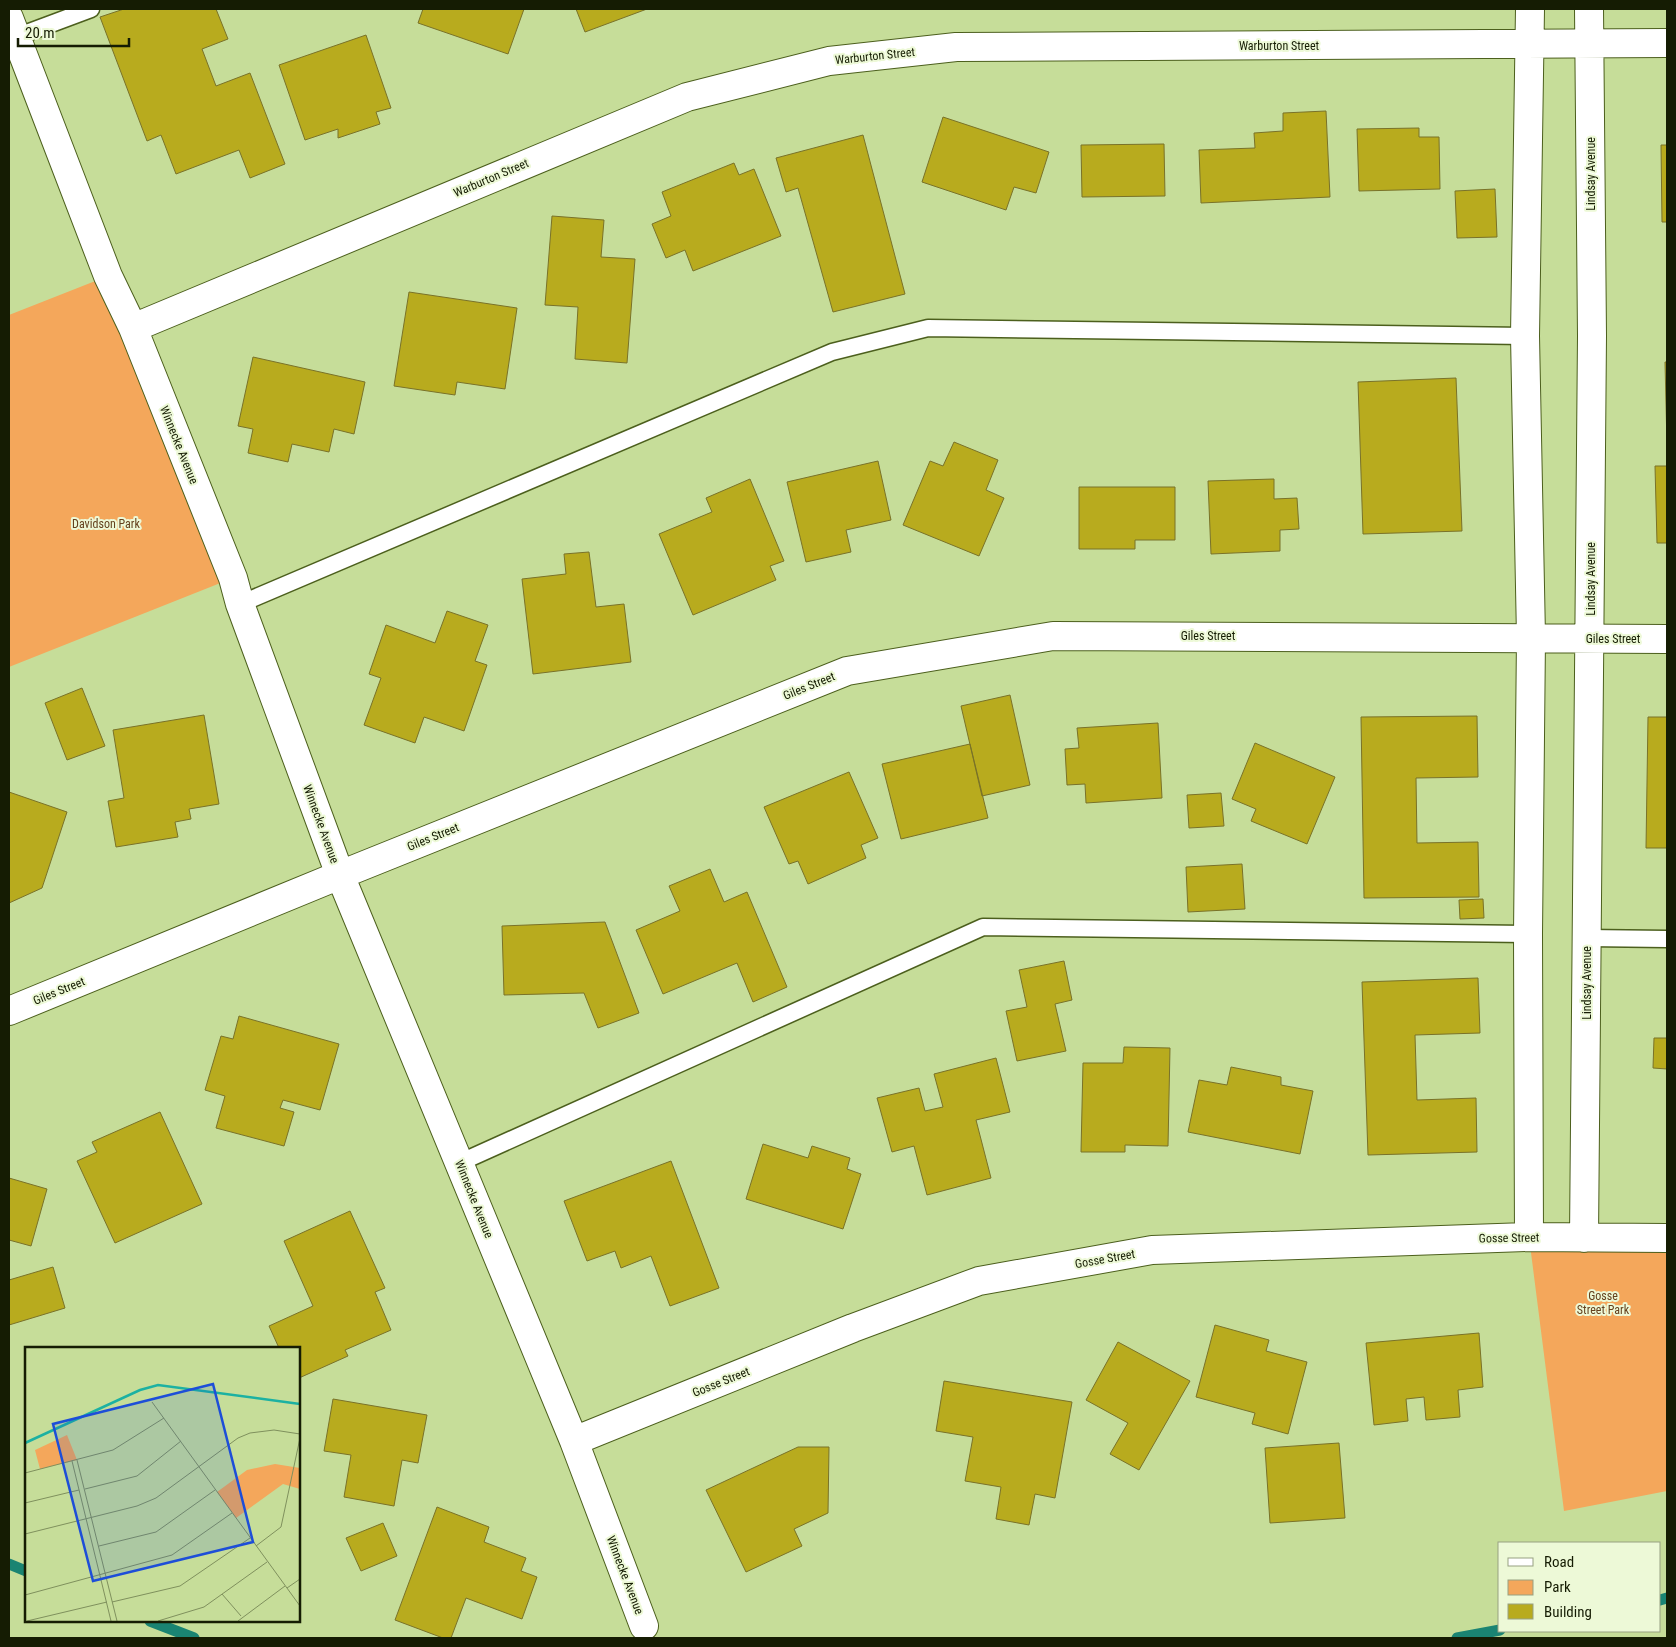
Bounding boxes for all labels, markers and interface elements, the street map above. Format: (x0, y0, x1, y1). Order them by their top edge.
scale bar (18, 15, 129, 47)
text: 20 m (25, 24, 55, 42)
street label: Warburton Street (1239, 39, 1320, 53)
street label: Warburton Street (834, 45, 916, 67)
street label: Lindsay Avenue (1584, 137, 1598, 211)
street label: Warburton Street (451, 156, 531, 200)
street label: Winnecke Avenue (157, 404, 201, 486)
park label: Davidson Park (72, 517, 140, 531)
street label: Lindsay Avenue (1584, 542, 1598, 616)
street label: Giles Street (1181, 629, 1236, 643)
street label: Giles Street (1586, 632, 1641, 646)
street label: Giles Street (781, 669, 837, 703)
street label: Winnecke Avenue (300, 783, 342, 866)
street label: Giles Street (405, 820, 461, 854)
street label: Lindsay Avenue (1580, 946, 1594, 1020)
street label: Giles Street (31, 974, 87, 1008)
street label: Winnecke Avenue (452, 1158, 496, 1240)
street label: Gosse Street (1479, 1230, 1540, 1246)
street label: Gosse Street (1074, 1247, 1136, 1271)
park label: Gosse Street Park (1577, 1289, 1630, 1317)
inset map (25, 1347, 300, 1622)
street label: Gosse Street (690, 1364, 752, 1400)
street label: Winnecke Avenue (604, 1534, 647, 1617)
legend (1498, 1542, 1661, 1632)
text: Road (1544, 1553, 1574, 1571)
text: Park (1544, 1578, 1571, 1596)
text: Building (1544, 1603, 1592, 1621)

